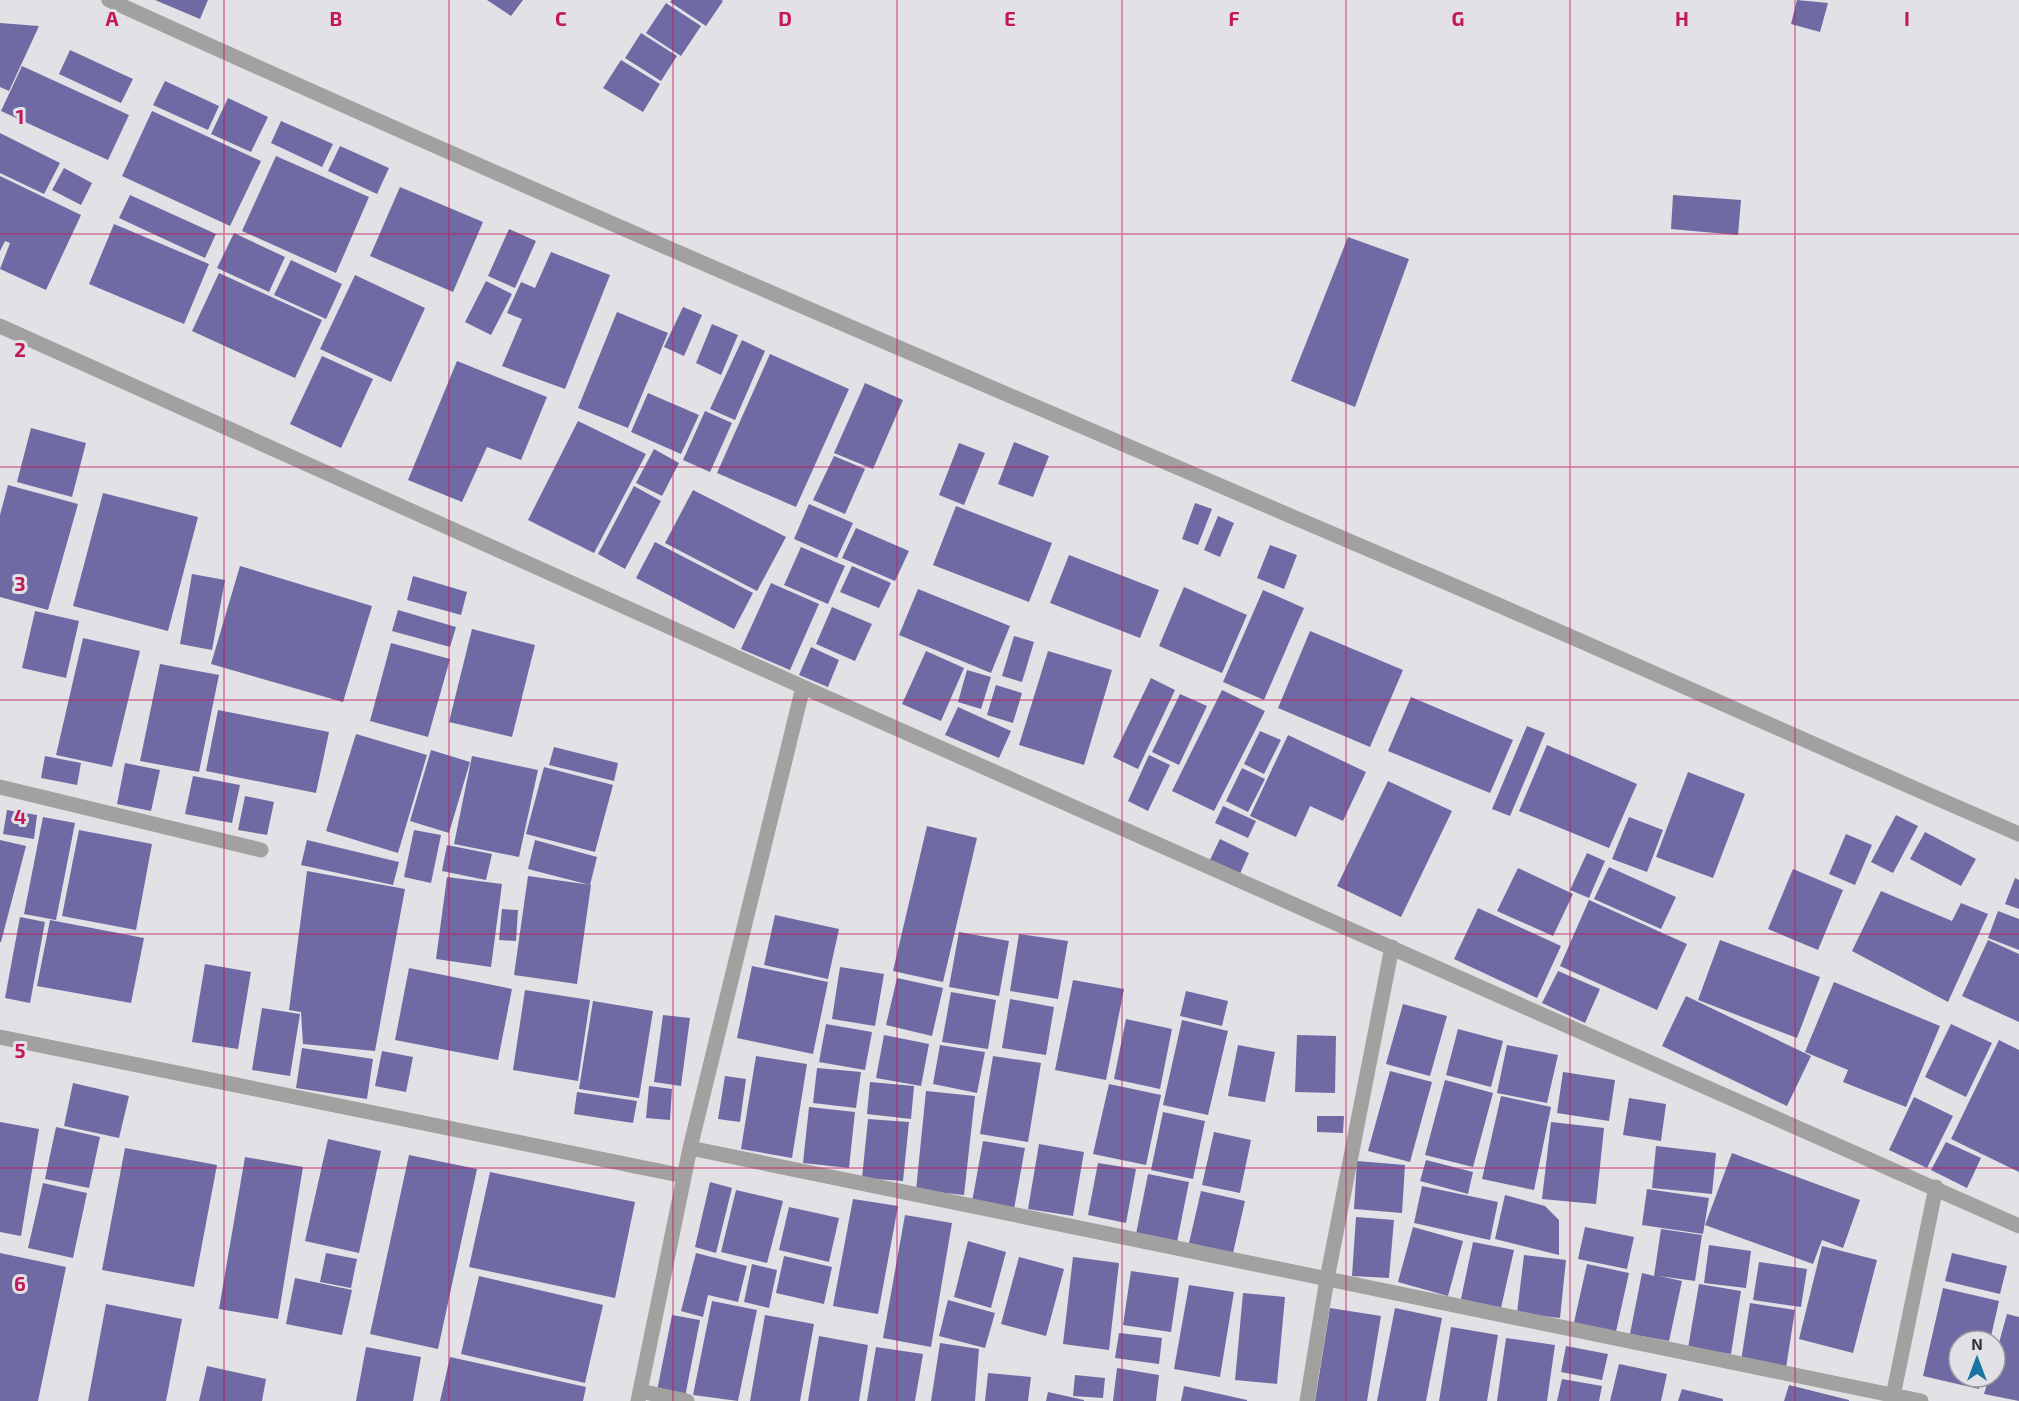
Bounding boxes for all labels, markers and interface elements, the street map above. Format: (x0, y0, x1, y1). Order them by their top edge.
text: A (105, 6, 119, 30)
text: B (330, 6, 342, 30)
text: C (555, 6, 567, 30)
text: D (778, 6, 792, 30)
text: E (1004, 6, 1016, 30)
text: F (1228, 6, 1240, 30)
text: G (1452, 6, 1464, 30)
text: H (1675, 6, 1689, 30)
text: I (1904, 6, 1910, 30)
text: 1 (16, 104, 24, 128)
text: 2 (14, 337, 26, 361)
text: 3 (14, 571, 26, 595)
text: 4 (14, 804, 27, 828)
text: 5 (14, 1038, 26, 1062)
text: 6 (14, 1271, 26, 1295)
north arrow (1947, 1329, 2007, 1389)
text: N (1971, 1334, 1983, 1353)

